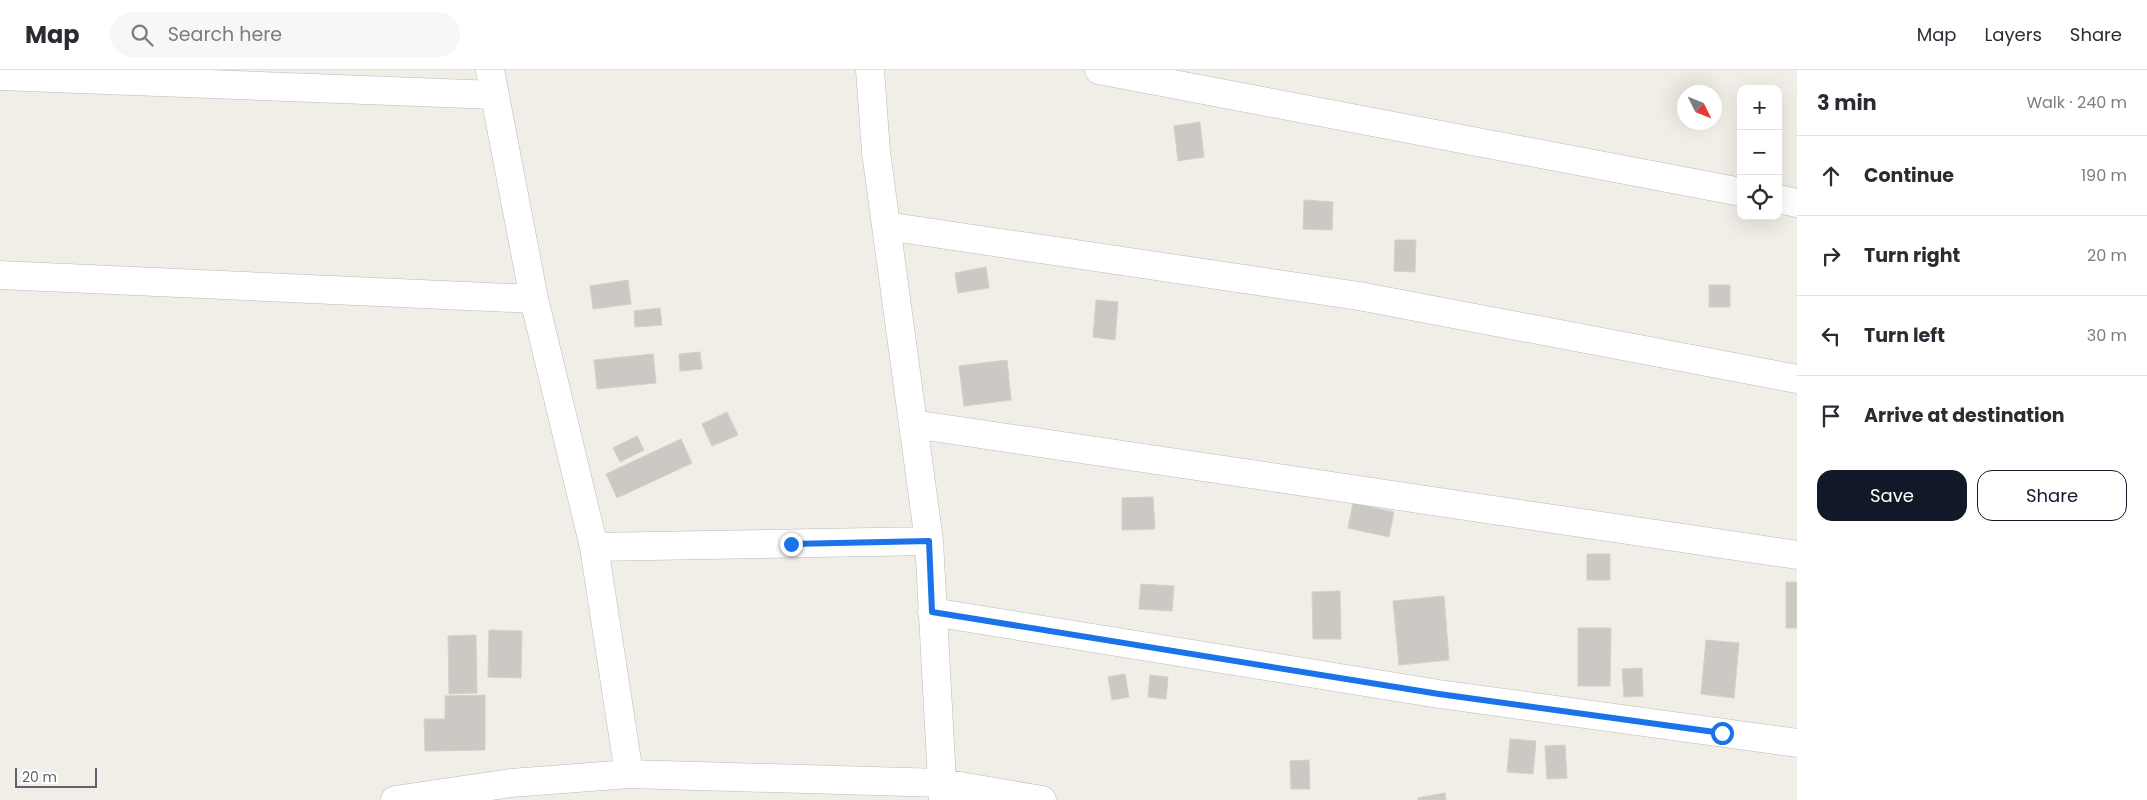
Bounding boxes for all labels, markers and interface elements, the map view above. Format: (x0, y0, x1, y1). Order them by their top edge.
search box (110, 12, 460, 57)
text: Map (25, 18, 80, 51)
icon: search (128, 21, 156, 49)
text: Search here (168, 21, 282, 48)
text: Map (1917, 22, 1957, 47)
text: Layers (1985, 22, 2042, 47)
text: Share (2070, 22, 2122, 47)
north arrow (1677, 85, 1722, 130)
map controls (1737, 85, 1782, 220)
button: + (1737, 85, 1782, 130)
text: 3 min (1817, 88, 1877, 117)
text: Walk · 240 m (2026, 91, 2127, 114)
button: − (1737, 130, 1782, 175)
icon: ahead (1817, 162, 1845, 190)
text: Continue (1864, 162, 1954, 189)
text: 190 m (2081, 164, 2127, 187)
button: locate (1737, 175, 1782, 220)
icon: right (1817, 242, 1845, 270)
text: Turn right (1864, 242, 1960, 269)
text: 20 m (2087, 244, 2127, 267)
icon: left (1817, 322, 1845, 350)
text: Turn left (1864, 322, 1945, 349)
text: 30 m (2087, 324, 2127, 347)
icon: arrive (1817, 402, 1845, 430)
text: Arrive at destination (1864, 402, 2065, 429)
button: Save (1817, 470, 1967, 521)
button: Share (1977, 470, 2127, 521)
route end (780, 533, 803, 556)
route start (1711, 722, 1734, 745)
scale bar (15, 765, 98, 788)
text: 20 m (22, 767, 57, 787)

